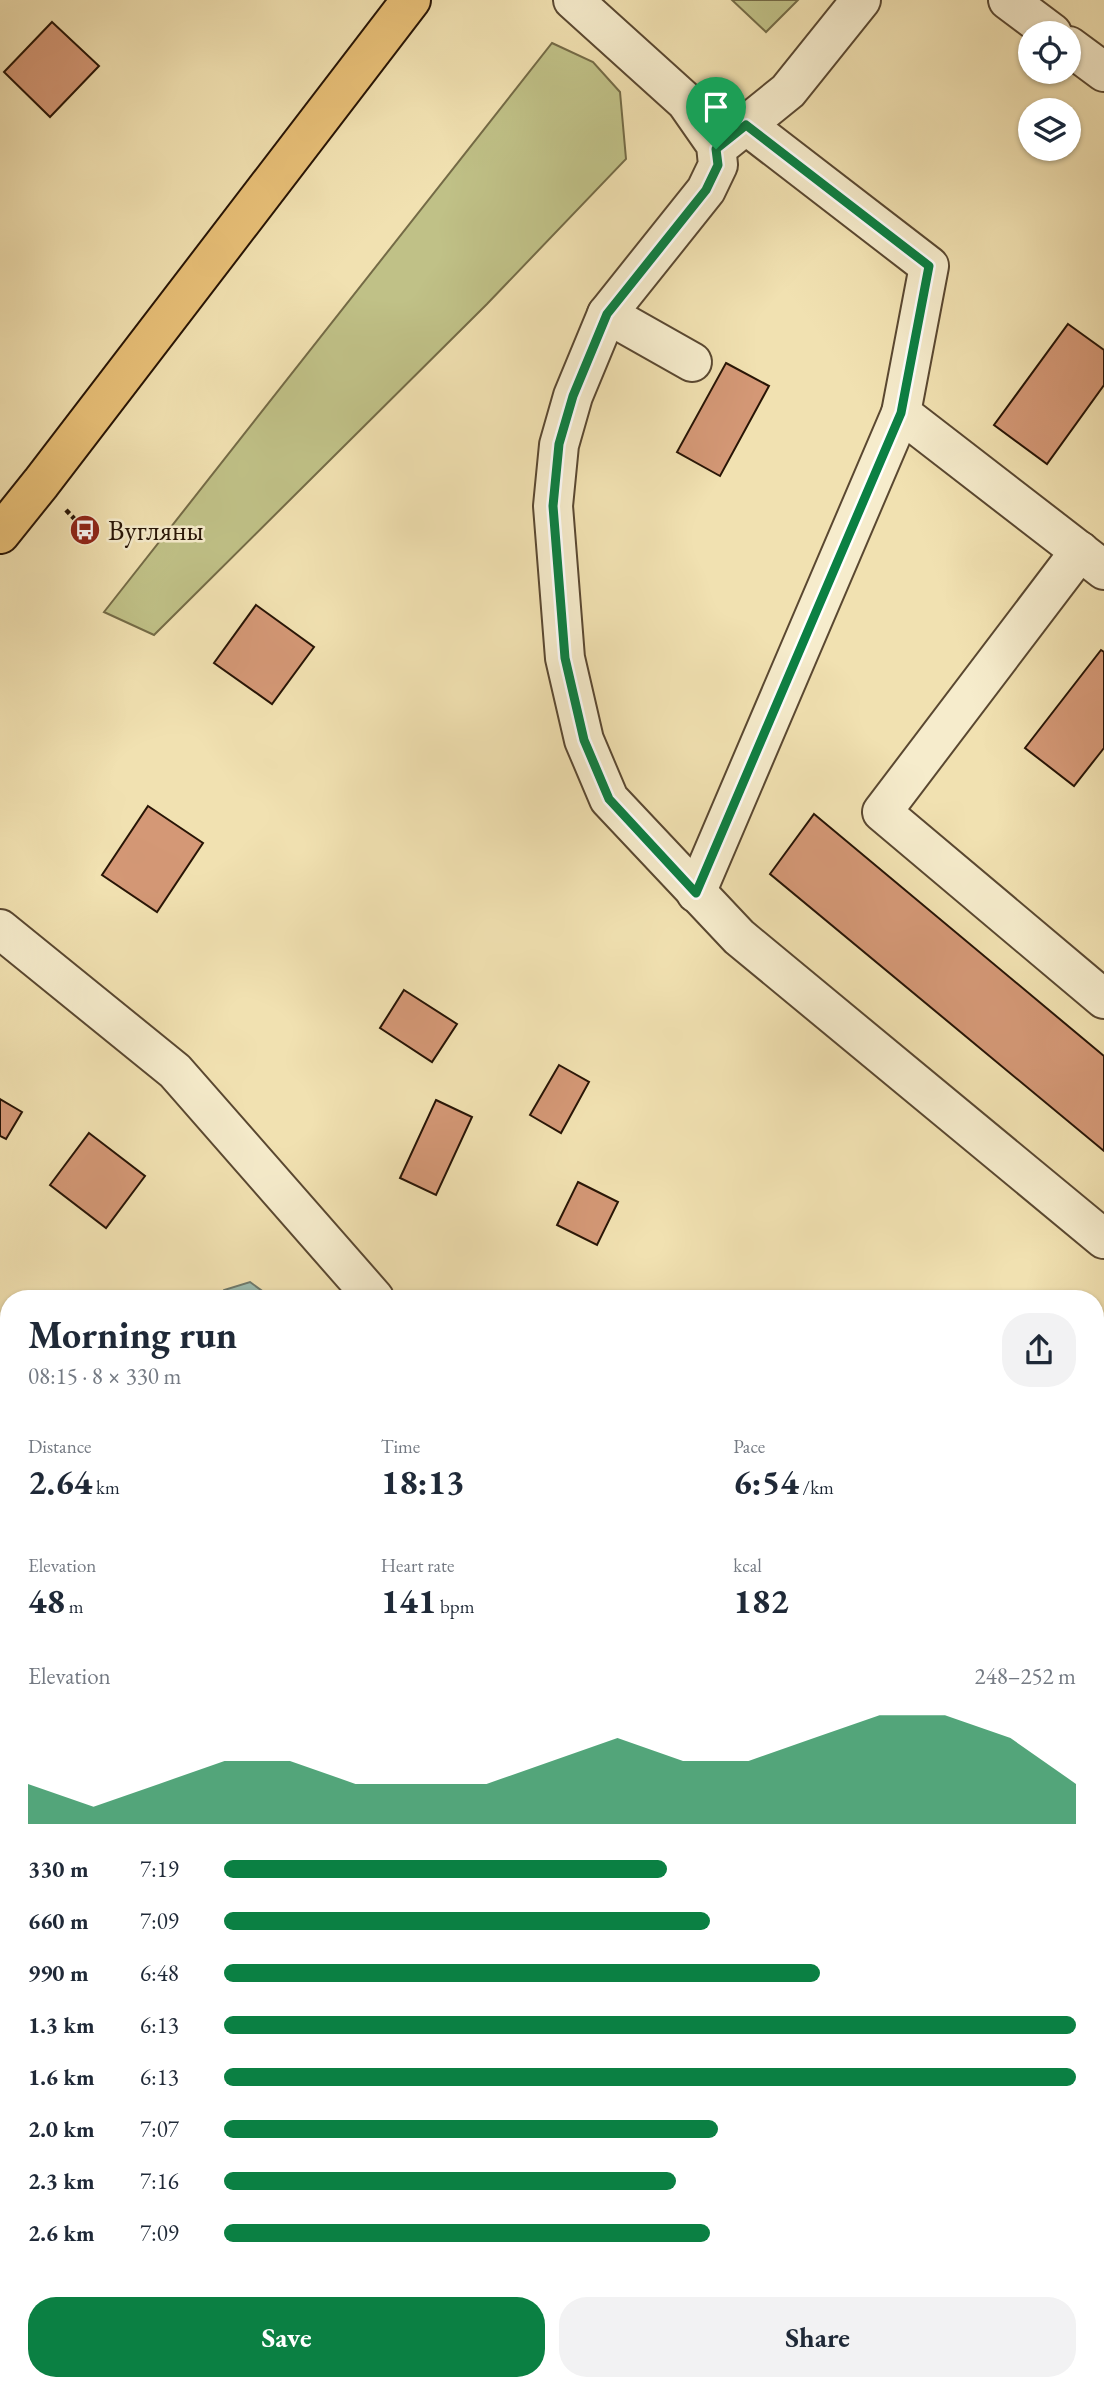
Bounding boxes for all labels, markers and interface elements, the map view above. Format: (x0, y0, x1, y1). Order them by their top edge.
map controls (1018, 21, 1081, 161)
button: locate (1018, 21, 1081, 84)
pin (686, 77, 746, 149)
icon: arrive (697, 88, 735, 126)
button: layers (1018, 98, 1081, 161)
place label: Вугляны (108, 512, 204, 548)
bus stop icon: Вугляны (68, 513, 102, 547)
text: Morning run (28, 1310, 237, 1359)
button: share (1002, 1313, 1076, 1387)
text: 08:15 · 8 × 330 m (28, 1361, 181, 1391)
text: Distance (28, 1434, 91, 1459)
text: Time (381, 1434, 420, 1459)
text: Pace (733, 1434, 765, 1459)
text: 2.64 (28, 1459, 92, 1504)
text: 18:13 (381, 1459, 465, 1504)
text: 6:54 (733, 1459, 799, 1504)
text: km (92, 1475, 120, 1500)
text: /km (799, 1475, 834, 1500)
text: Elevation (28, 1553, 96, 1578)
text: Heart rate (381, 1553, 454, 1578)
text: kcal (733, 1553, 762, 1578)
text: 48 (28, 1578, 65, 1623)
text: 141 (381, 1578, 436, 1623)
text: 182 (733, 1578, 789, 1623)
text: m (65, 1594, 84, 1619)
text: bpm (436, 1594, 474, 1619)
text: Elevation (28, 1661, 111, 1691)
text: 248–252 m (975, 1661, 1076, 1691)
text: 330 m (28, 1854, 89, 1884)
text: 7:19 (140, 1854, 179, 1884)
text: 660 m (28, 1906, 89, 1936)
text: 7:09 (140, 1906, 179, 1936)
text: 990 m (28, 1958, 89, 1988)
text: 6:48 (140, 1958, 179, 1988)
text: 1.3 km (28, 2010, 95, 2040)
text: 6:13 (140, 2010, 179, 2040)
text: 1.6 km (28, 2062, 95, 2092)
text: 6:13 (140, 2062, 179, 2092)
text: 2.0 km (28, 2114, 95, 2144)
text: 7:07 (140, 2114, 179, 2144)
text: 2.3 km (28, 2166, 95, 2196)
text: 7:16 (140, 2166, 179, 2196)
text: 2.6 km (28, 2218, 95, 2248)
text: 7:09 (140, 2218, 179, 2248)
button: Save (28, 2297, 545, 2377)
button: Share (559, 2297, 1076, 2377)

